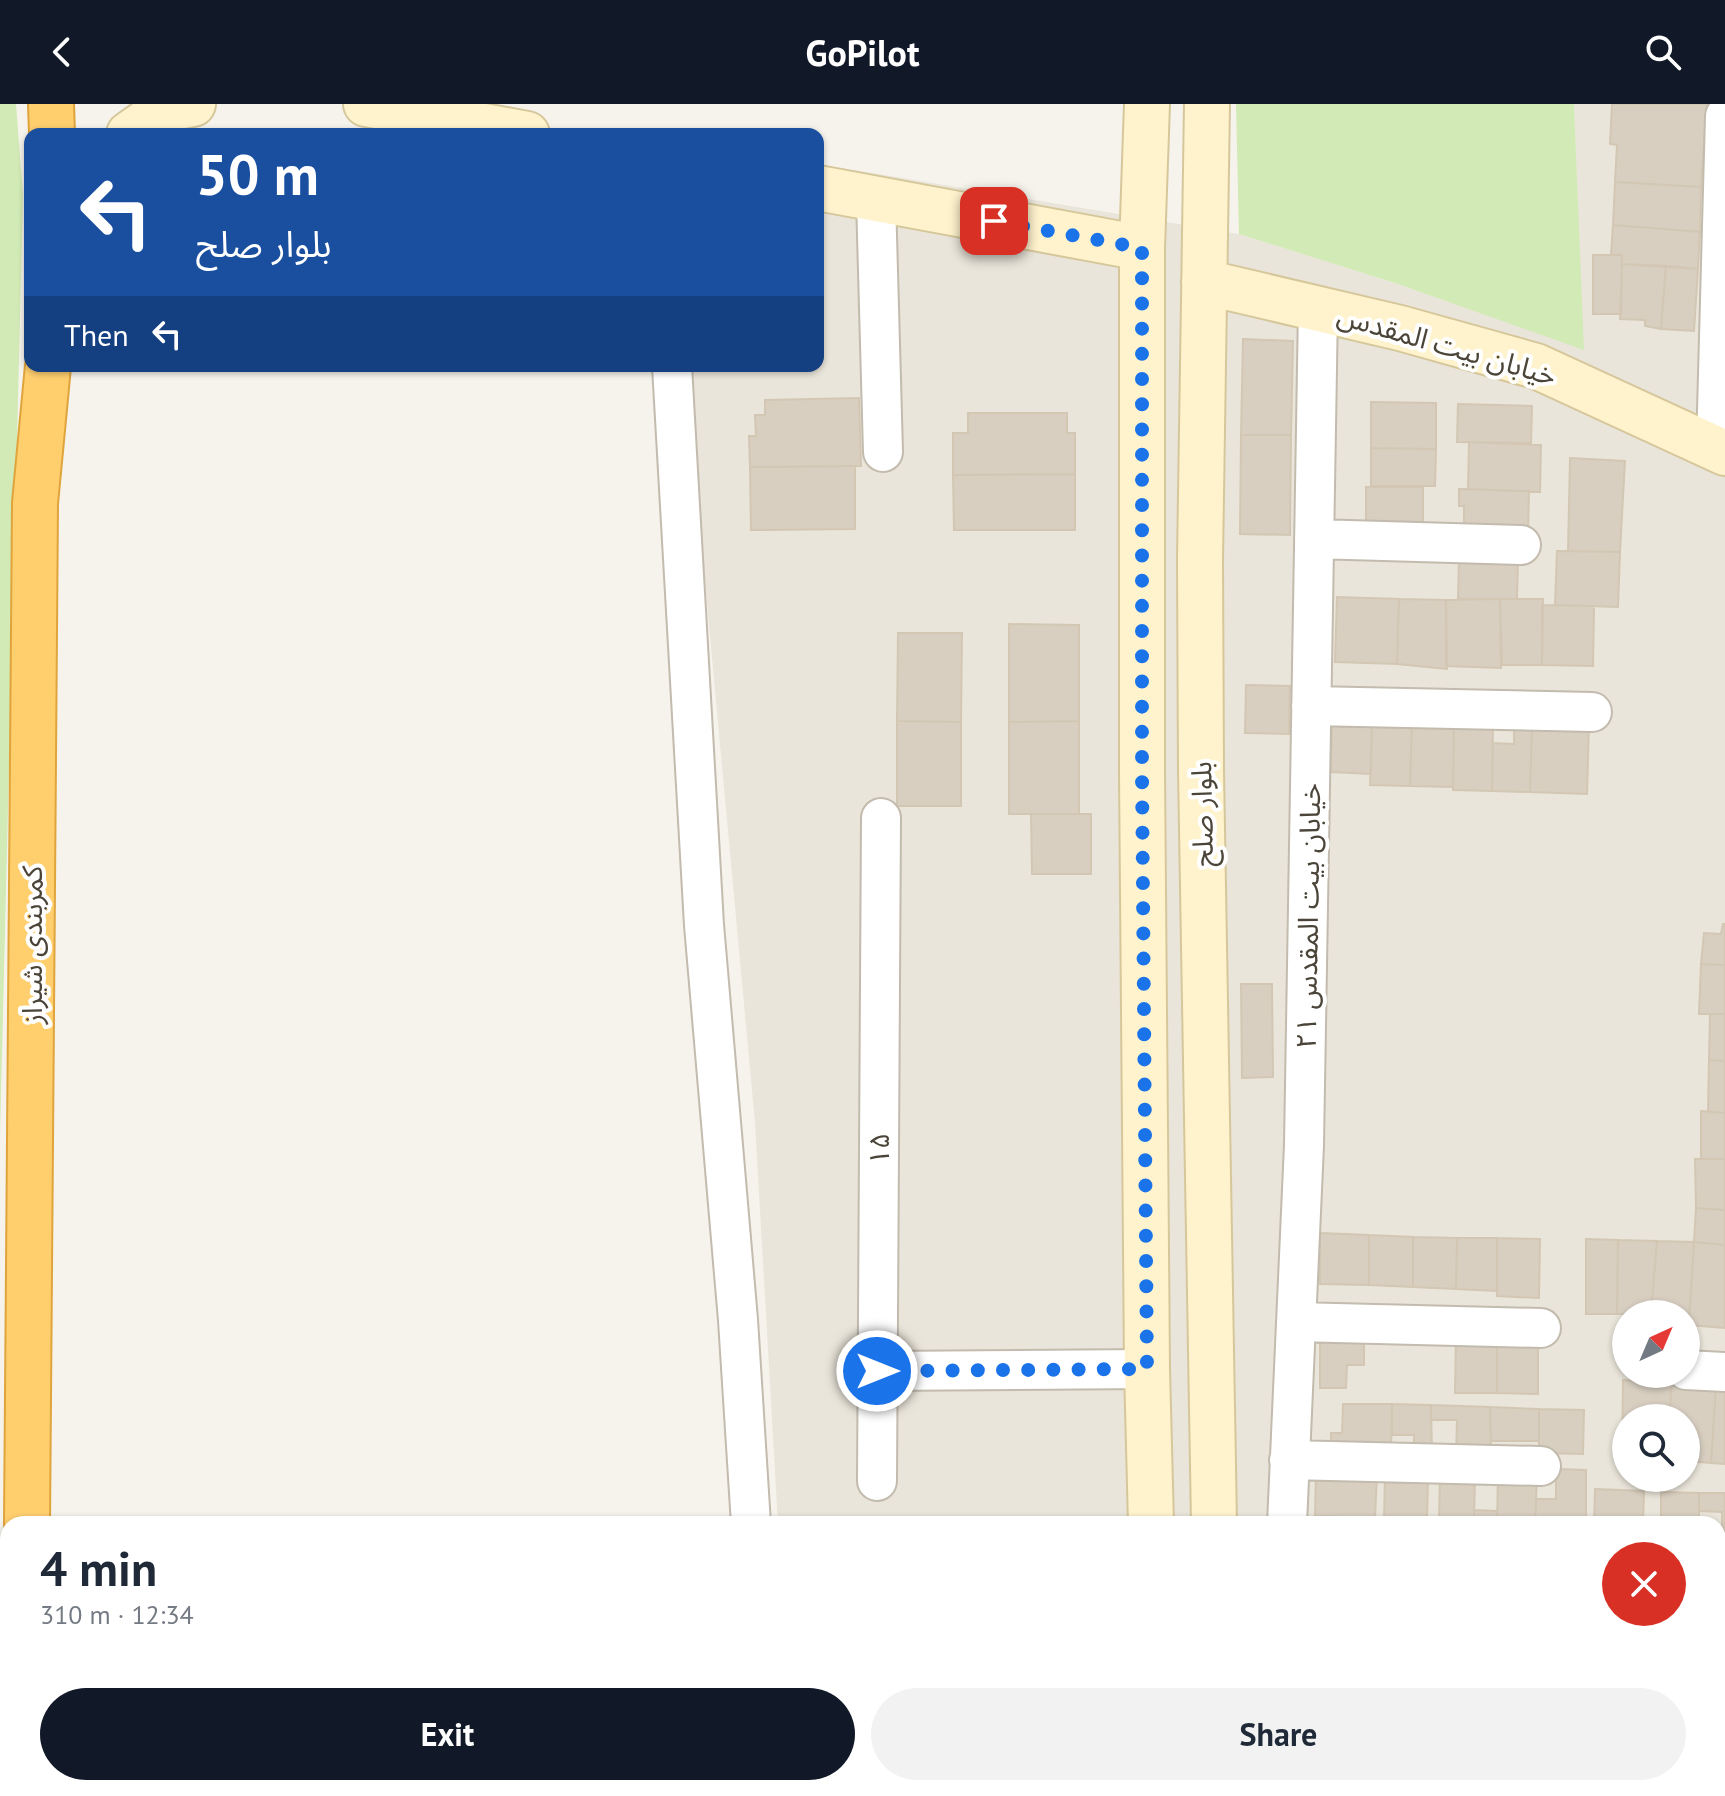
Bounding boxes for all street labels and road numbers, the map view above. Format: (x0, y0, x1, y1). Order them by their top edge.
street label: خیابان بیت المقدس (1333, 296, 1561, 393)
street label: بلوار صلح (1182, 761, 1224, 867)
street label: خیابان بیت المقدس ۲۱ (1287, 783, 1328, 1049)
street label: کمربندی شیراز (13, 865, 50, 1025)
street label: ۱۵ (860, 1133, 897, 1165)

